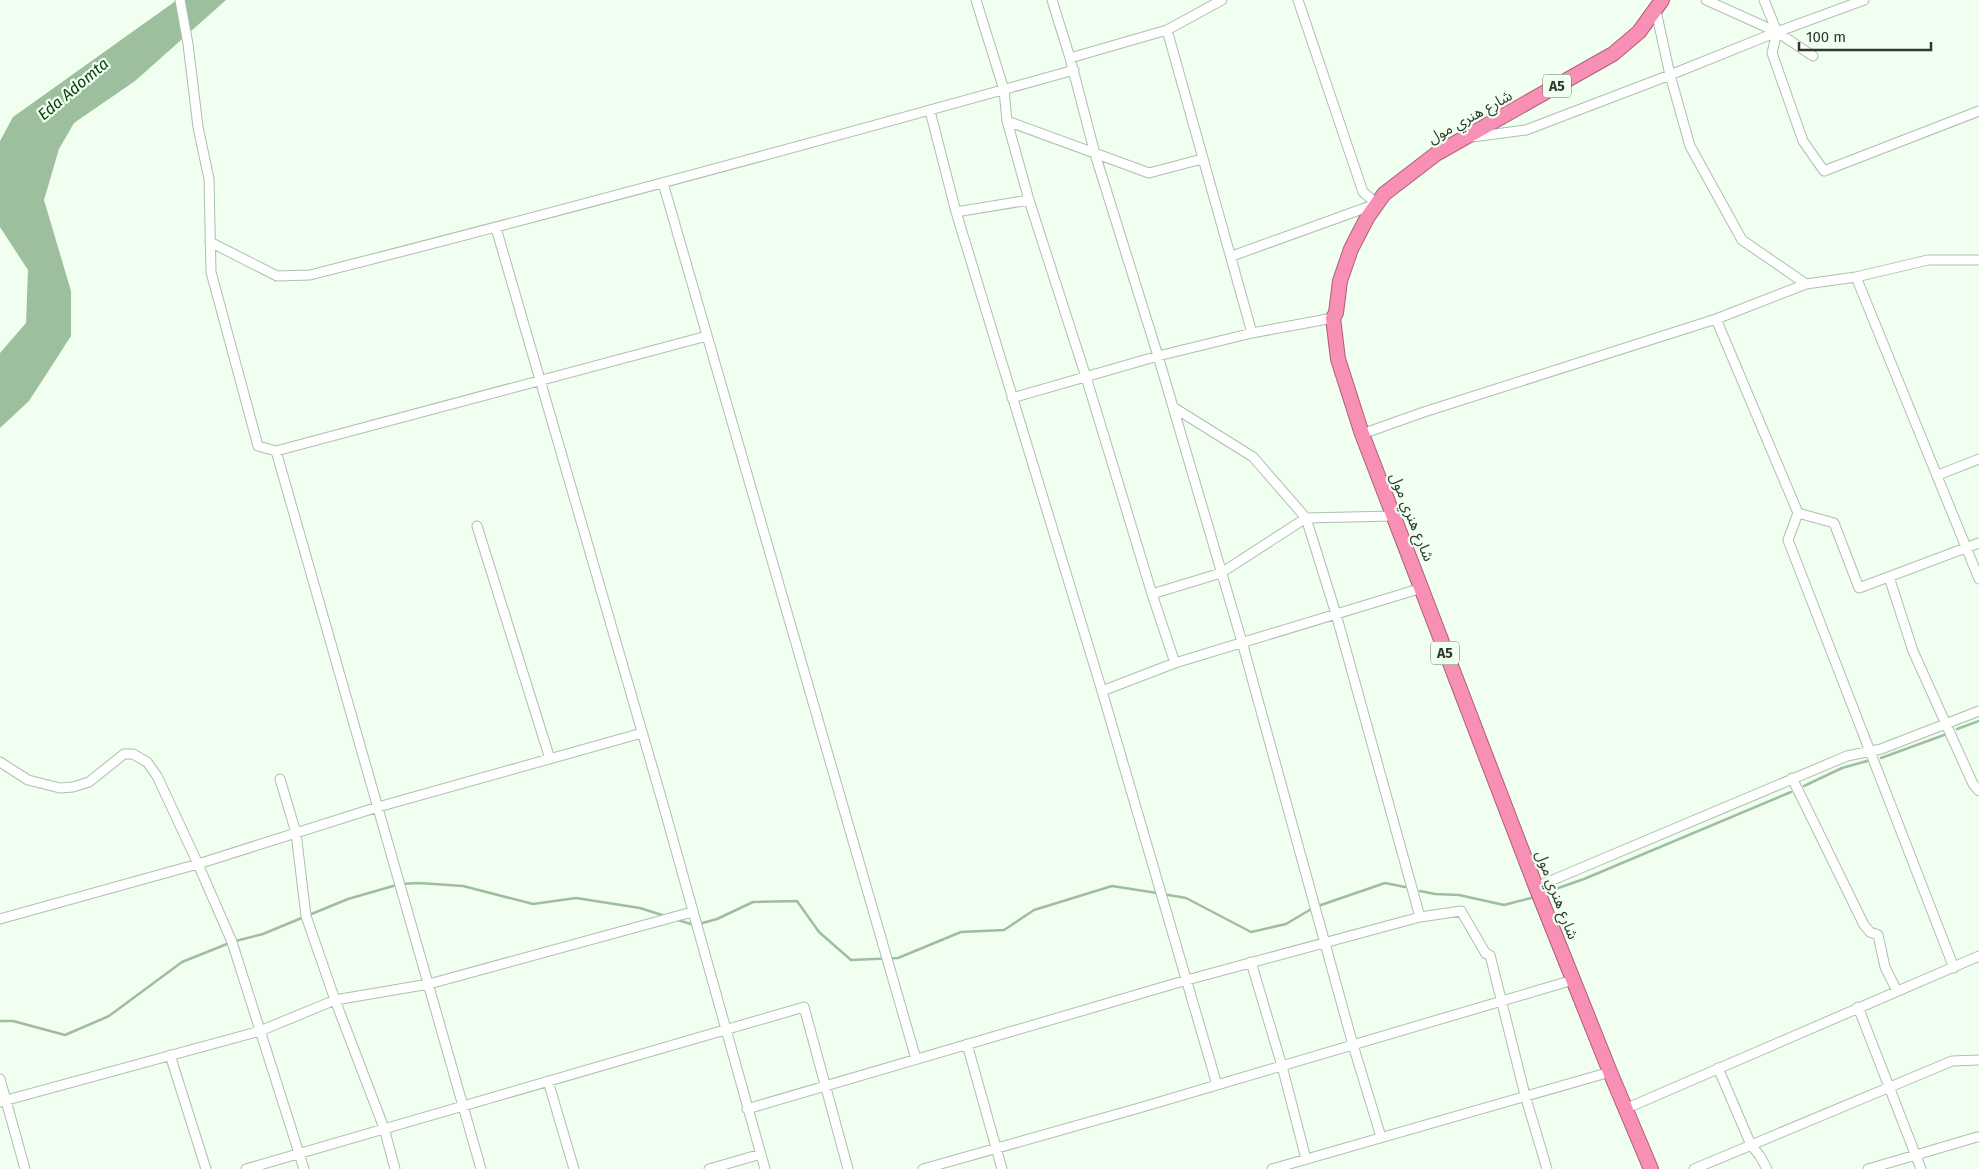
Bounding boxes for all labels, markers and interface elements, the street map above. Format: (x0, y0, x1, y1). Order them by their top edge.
scale bar (1799, 20, 1932, 52)
text: 100 m (1806, 28, 1846, 46)
water label: Eda Adomta (34, 54, 112, 124)
road number: A5 (1543, 74, 1571, 98)
street label: شارع هنري مول (1425, 86, 1517, 150)
street label: شارع هنري مول (1383, 470, 1438, 565)
road number: A5 (1431, 641, 1459, 664)
street label: شارع هنري مول (1529, 848, 1582, 943)

